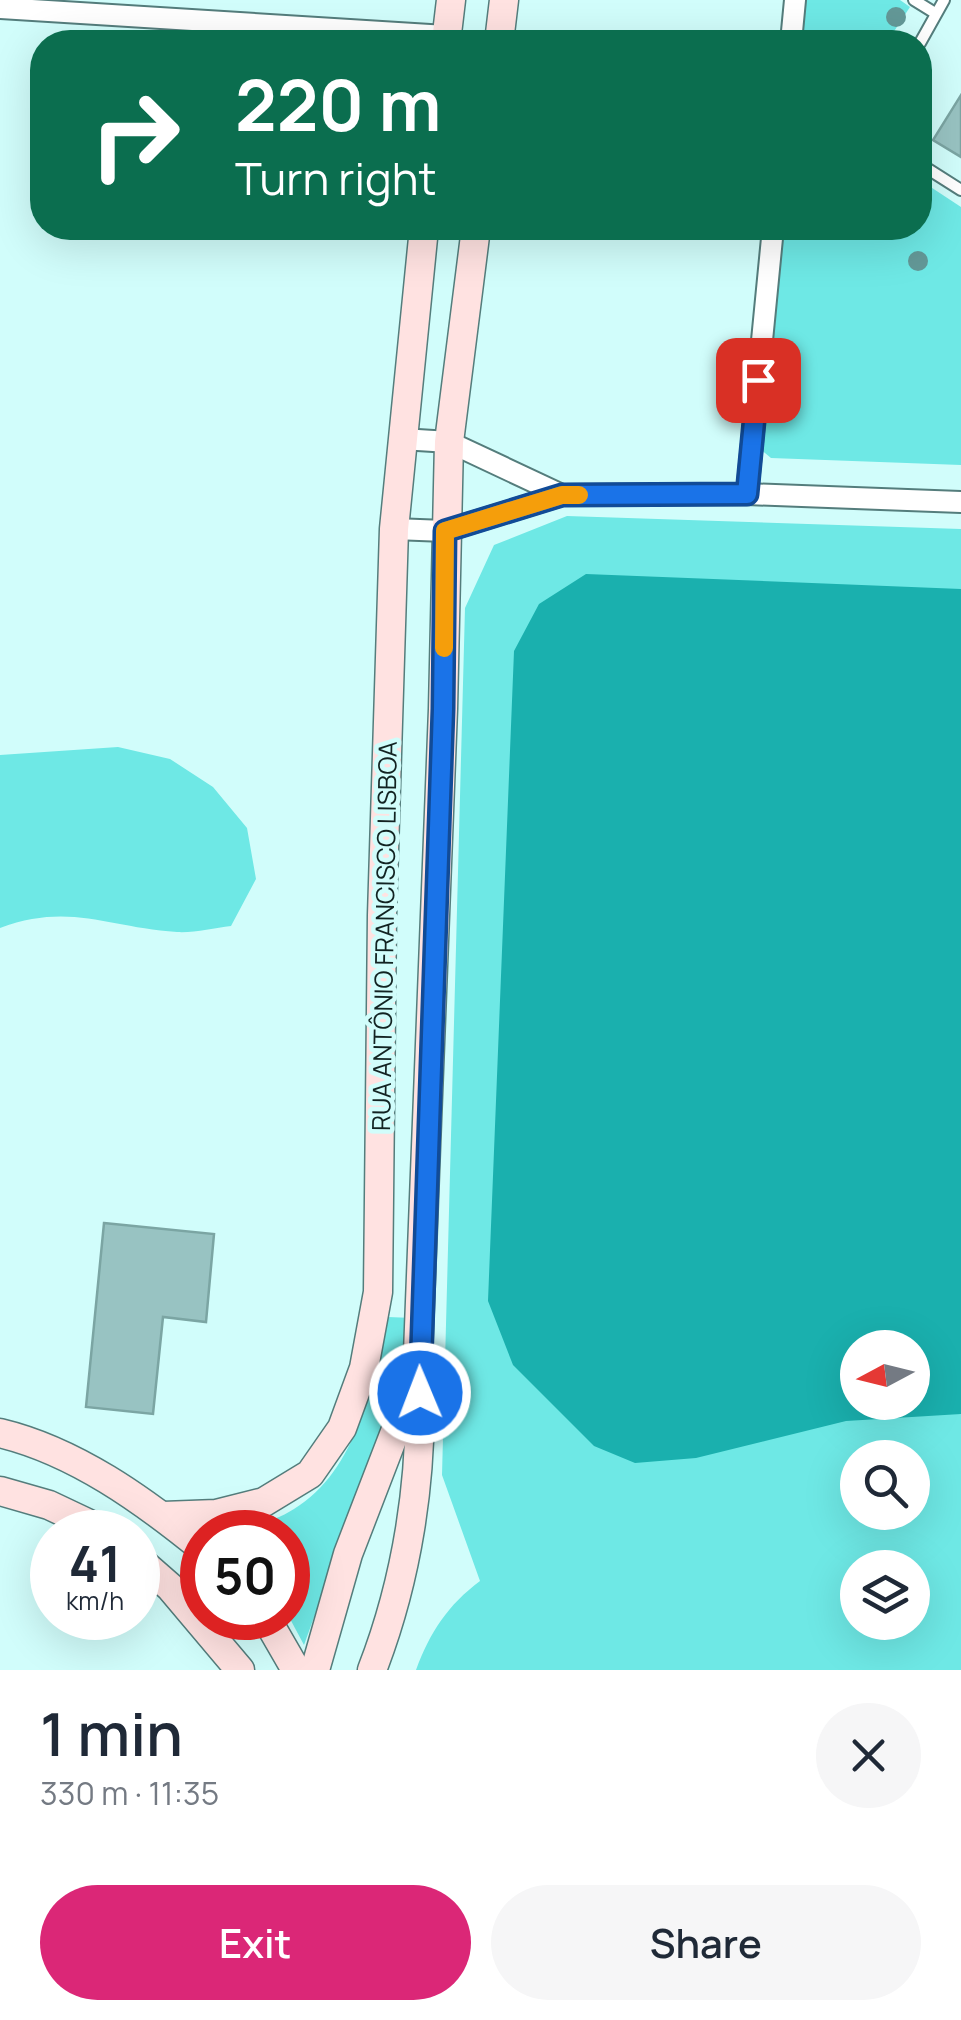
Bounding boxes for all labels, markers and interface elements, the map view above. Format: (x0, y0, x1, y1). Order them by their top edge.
text: 220 m (235, 56, 441, 152)
icon: right (70, 70, 200, 200)
text: Turn right (235, 147, 436, 209)
pin (716, 338, 801, 423)
icon: arrive (731, 353, 786, 408)
street label: RUA ANTÔNIO FRANCISCO LISBOA (363, 741, 405, 1131)
north arrow (840, 1330, 930, 1420)
map controls (840, 1330, 930, 1640)
position arrow (368, 1341, 472, 1445)
button: search (840, 1440, 930, 1530)
speed limit sign: 50 (180, 1510, 310, 1640)
text: 41 (69, 1529, 121, 1597)
button: layers (840, 1550, 930, 1640)
text: km/h (66, 1583, 124, 1618)
text: 1 min (40, 1692, 183, 1774)
button: close (816, 1703, 921, 1808)
text: 330 m · 11:35 (40, 1771, 219, 1815)
button: Exit (40, 1885, 471, 2000)
button: Share (491, 1885, 921, 2000)

